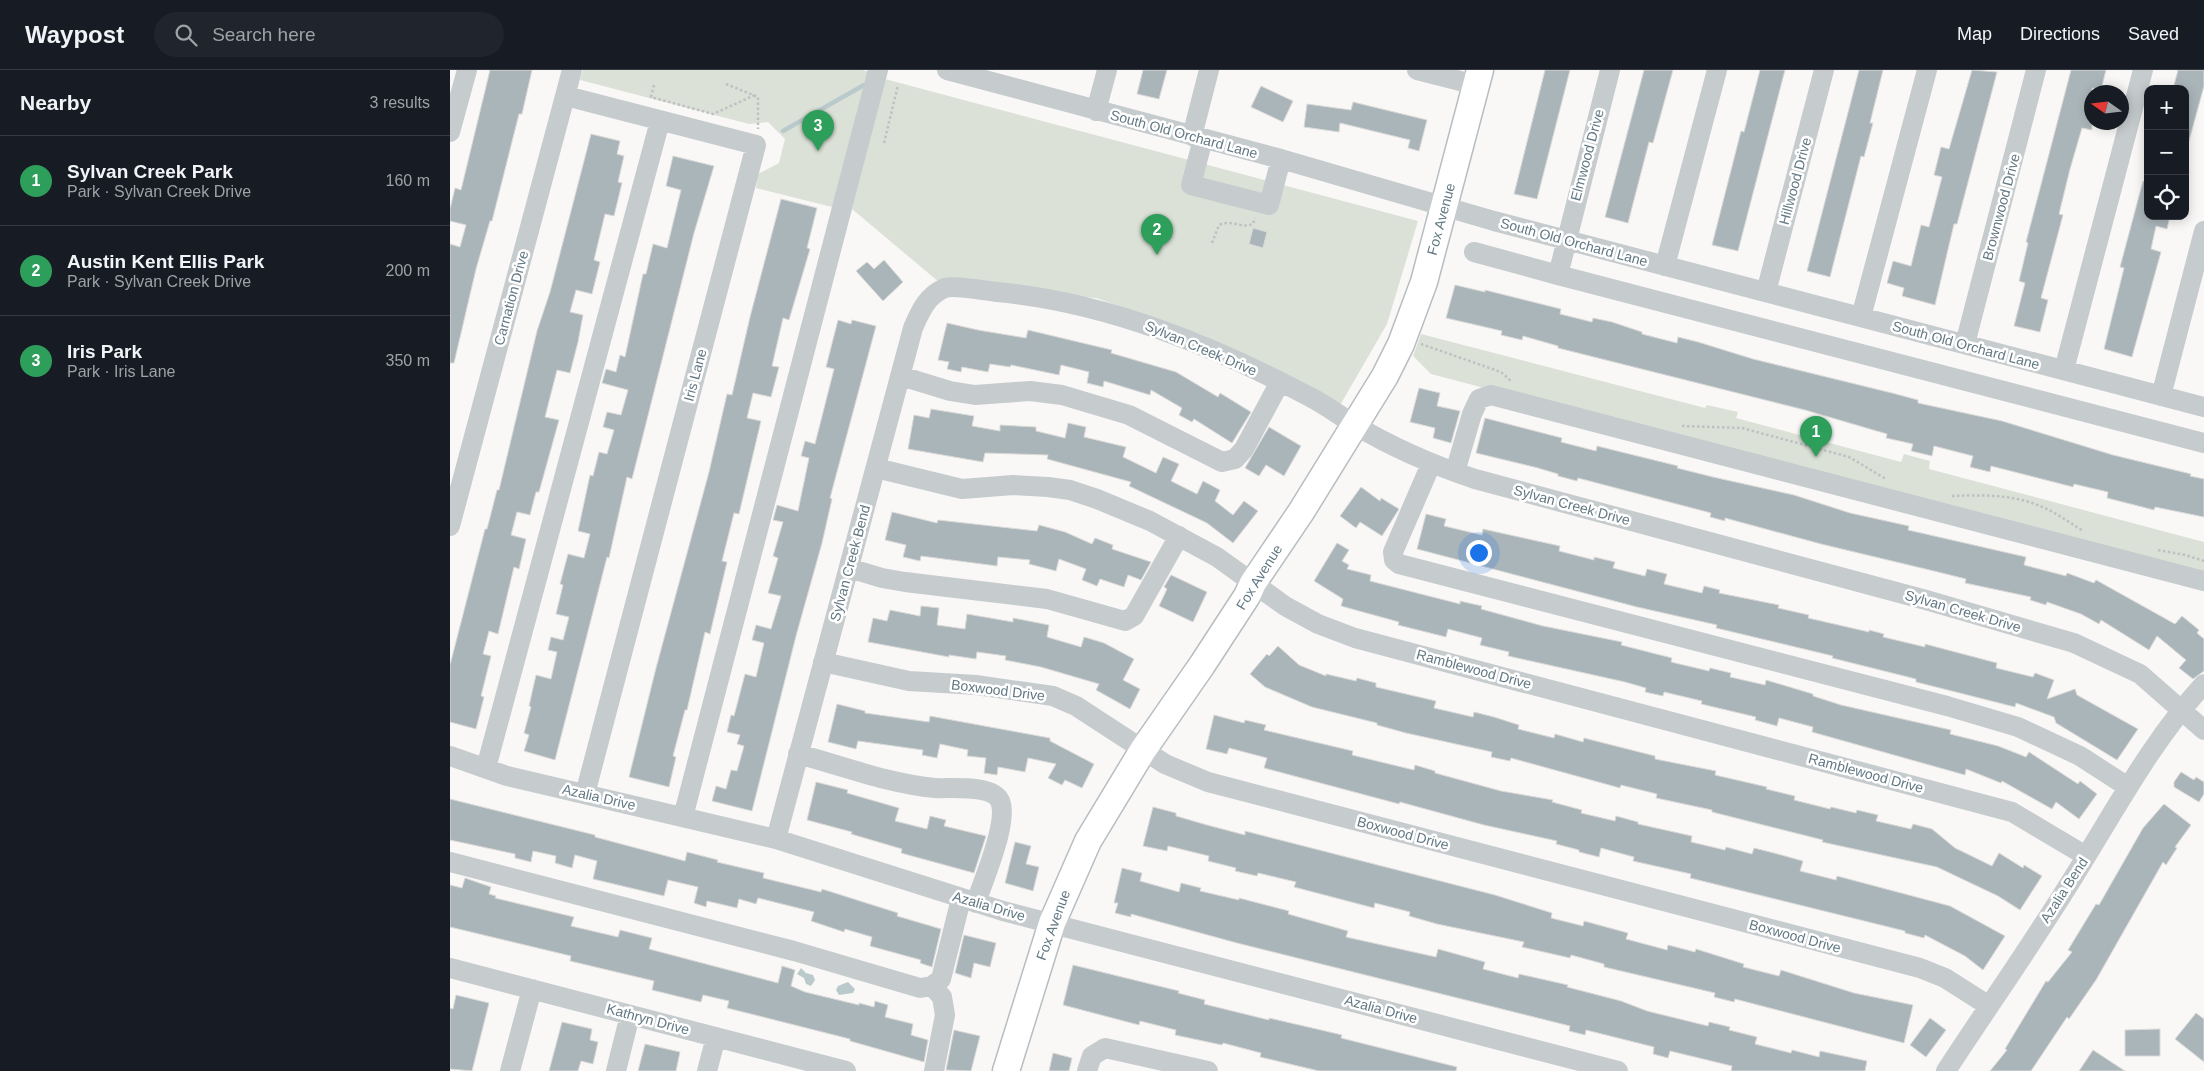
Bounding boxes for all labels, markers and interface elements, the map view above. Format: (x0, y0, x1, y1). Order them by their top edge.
search box (154, 12, 504, 57)
text: Waypost (25, 21, 124, 48)
icon: search (172, 21, 200, 49)
text: Search here (212, 24, 316, 45)
text: Map (1957, 24, 1992, 44)
text: Directions (2020, 24, 2100, 44)
text: Saved (2128, 24, 2179, 44)
north arrow (2084, 85, 2129, 130)
map controls (2144, 85, 2189, 220)
button: + (2144, 85, 2189, 130)
text: Nearby (20, 91, 91, 114)
text: 3 results (370, 94, 430, 111)
street label: South Old Orchard Lane (1109, 107, 1260, 161)
street label: Elmwood Drive (1567, 107, 1607, 203)
pin: 3 (802, 110, 834, 151)
button: − (2144, 130, 2189, 175)
street label: Hillwood Drive (1776, 136, 1814, 226)
street label: Brownwood Drive (1979, 152, 2023, 262)
text: Sylvan Creek Park (67, 161, 233, 182)
text: 1 (32, 172, 40, 189)
text: 160 m (386, 172, 430, 189)
button: locate (2144, 175, 2189, 220)
street label: Fox Avenue (1424, 181, 1458, 257)
text: Park · Sylvan Creek Drive (67, 183, 251, 200)
pin: 2 (1141, 214, 1173, 255)
street label: South Old Orchard Lane (1499, 215, 1650, 269)
street label: Carnation Drive (491, 249, 531, 347)
text: Austin Kent Ellis Park (67, 251, 264, 272)
text: 2 (32, 262, 40, 279)
text: 200 m (386, 262, 430, 279)
text: Park · Sylvan Creek Drive (67, 273, 251, 290)
street label: Sylvan Creek Drive (1143, 317, 1259, 379)
street label: South Old Orchard Lane (1891, 318, 2042, 372)
text: Iris Park (67, 341, 142, 362)
street label: Iris Lane (680, 347, 710, 403)
text: 3 (32, 352, 40, 369)
text: 350 m (386, 352, 430, 369)
text: Park · Iris Lane (67, 363, 175, 380)
pin: 1 (1800, 416, 1832, 457)
street label: Sylvan Creek Drive (1512, 482, 1632, 528)
street label: Sylvan Creek Bend (827, 503, 873, 623)
your location (1466, 540, 1492, 566)
street label: Fox Avenue (1233, 541, 1285, 612)
street label: Sylvan Creek Drive (1903, 587, 2023, 635)
street label: Ramblewood Drive (1415, 646, 1533, 692)
street label: Boxwood Drive (950, 676, 1046, 704)
street label: Ramblewood Drive (1807, 750, 1925, 796)
street label: Azalia Drive (561, 781, 637, 813)
street label: Boxwood Drive (1355, 813, 1451, 853)
street label: Azalia Bend (2037, 854, 2091, 926)
street label: Fox Avenue (1033, 887, 1073, 962)
street label: Azalia Drive (951, 888, 1027, 924)
street label: Boxwood Drive (1747, 916, 1843, 956)
street label: Azalia Drive (1343, 992, 1419, 1026)
street label: Kathryn Drive (605, 1000, 691, 1038)

